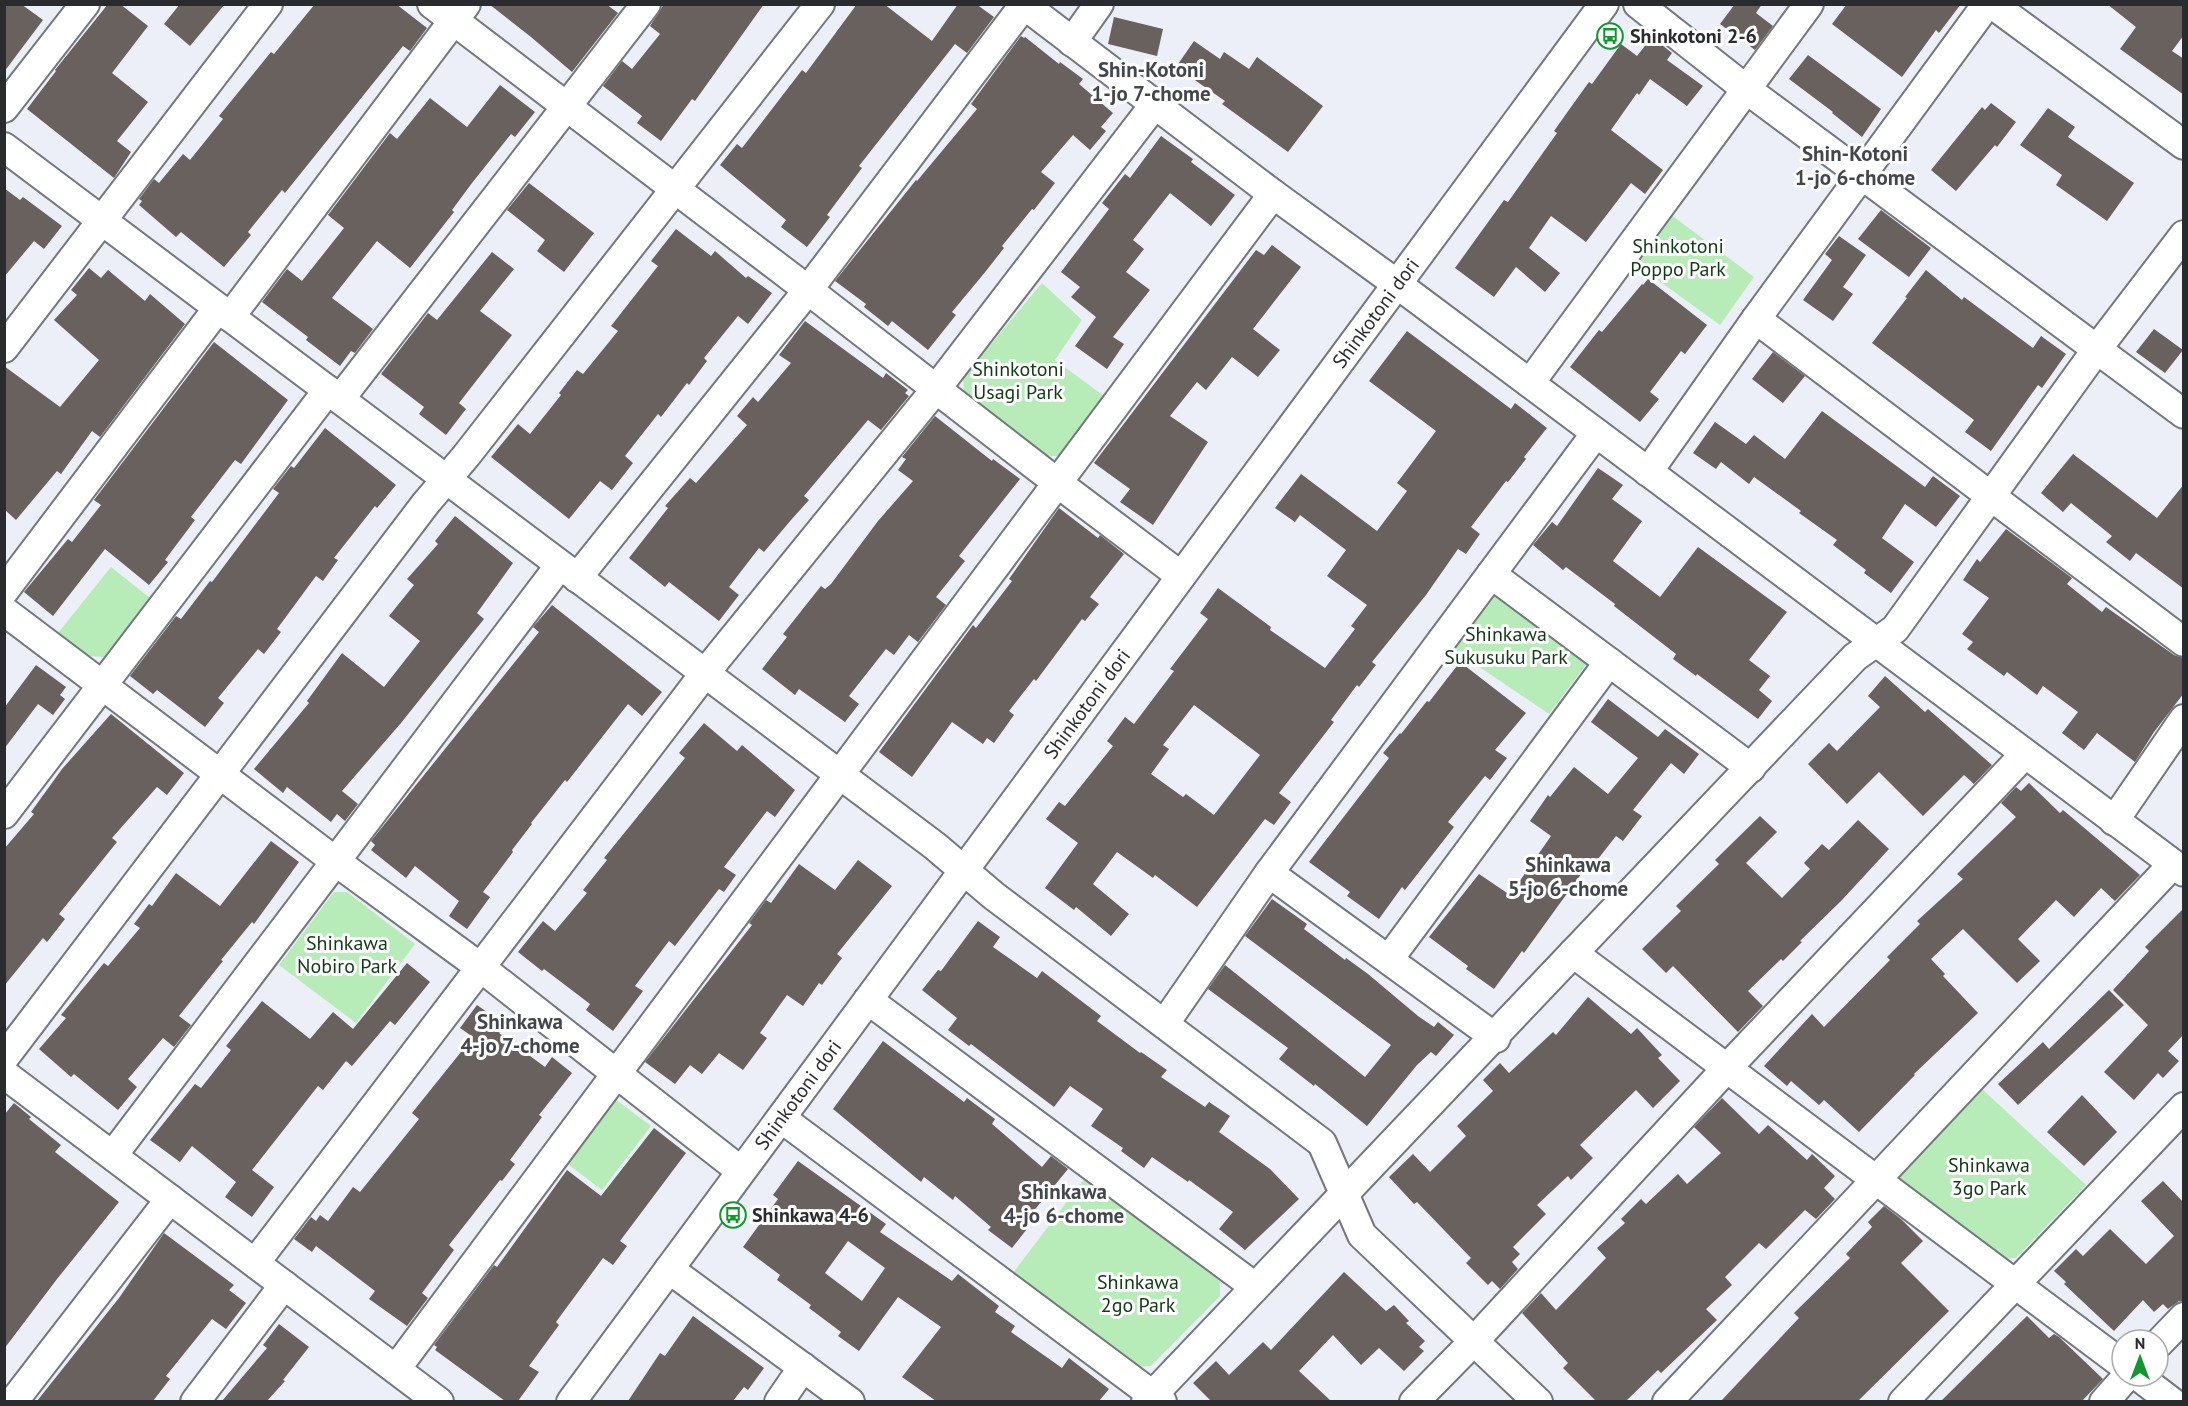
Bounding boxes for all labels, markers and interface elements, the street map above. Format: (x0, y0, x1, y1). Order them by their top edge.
bus stop icon: Shinkotoni 2-6 (1595, 21, 1625, 51)
place label: Shinkotoni 2-6 (1630, 23, 1757, 49)
district label: Shin-Kotoni 1-jo 7-chome (1091, 56, 1211, 107)
district label: Shin-Kotoni 1-jo 6-chome (1795, 140, 1915, 191)
park label: Shinkotoni Poppo Park (1630, 233, 1726, 282)
street label: Shinkotoni dori (1326, 253, 1425, 373)
park label: Shinkotoni Usagi Park (972, 356, 1064, 405)
park label: Shinkawa Sukusuku Park (1444, 621, 1568, 670)
street label: Shinkotoni dori (1038, 644, 1136, 764)
district label: Shinkawa 5-jo 6-chome (1508, 851, 1628, 902)
park label: Shinkawa Nobiro Park (297, 930, 397, 979)
district label: Shinkawa 4-jo 7-chome (460, 1008, 580, 1059)
street label: Shinkotoni dori (749, 1035, 847, 1155)
park label: Shinkawa 3go Park (1948, 1152, 2030, 1201)
district label: Shinkawa 4-jo 6-chome (1004, 1178, 1124, 1229)
bus stop icon: Shinkawa 4-6 (718, 1200, 748, 1230)
place label: Shinkawa 4-6 (752, 1202, 869, 1228)
park label: Shinkawa 2go Park (1097, 1269, 1179, 1318)
north arrow (2110, 1328, 2170, 1388)
text: N (2135, 1333, 2145, 1353)

